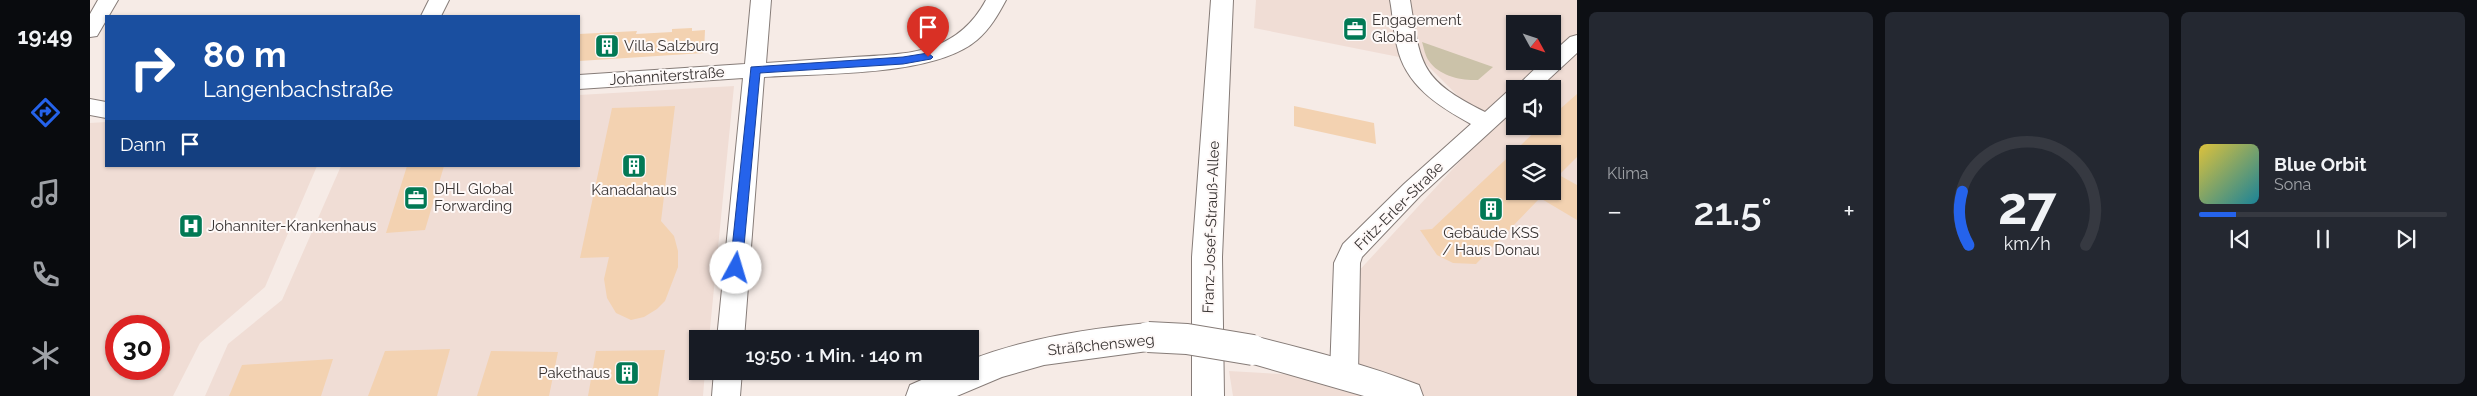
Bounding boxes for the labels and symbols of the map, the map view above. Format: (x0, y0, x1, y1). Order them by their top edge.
pin (907, 6, 949, 57)
place label: Engagement Global (1372, 11, 1462, 46)
north arrow (1506, 15, 1561, 70)
office icon: Engagement Global (1342, 16, 1368, 42)
building icon: Villa Salzburg (594, 33, 620, 59)
place label: Villa Salzburg (624, 37, 719, 55)
street label: Johanniterstraße (609, 63, 725, 89)
street label: Franz-Josef-Strauß-Allee (1199, 140, 1223, 314)
building icon: Kanadahaus (621, 153, 647, 179)
street label: Fritz-Erler-Straße (1351, 158, 1447, 254)
place label: DHL Global Forwarding (434, 180, 514, 215)
place label: Kanadahaus (591, 181, 677, 199)
office icon: DHL Global Forwarding (403, 185, 429, 211)
building icon: Gebäude KSS / Haus Donau (1478, 196, 1504, 222)
hospital icon: Johanniter-Krankenhaus (178, 213, 204, 239)
place label: Johanniter-Krankenhaus (208, 217, 376, 235)
place label: Gebäude KSS / Haus Donau (1442, 224, 1540, 259)
position arrow (709, 241, 761, 293)
speed limit sign: 30 (105, 315, 170, 380)
street label: Sträßchensweg (1047, 330, 1155, 360)
building icon: Pakethaus (614, 360, 640, 386)
place label: Pakethaus (538, 364, 610, 382)

